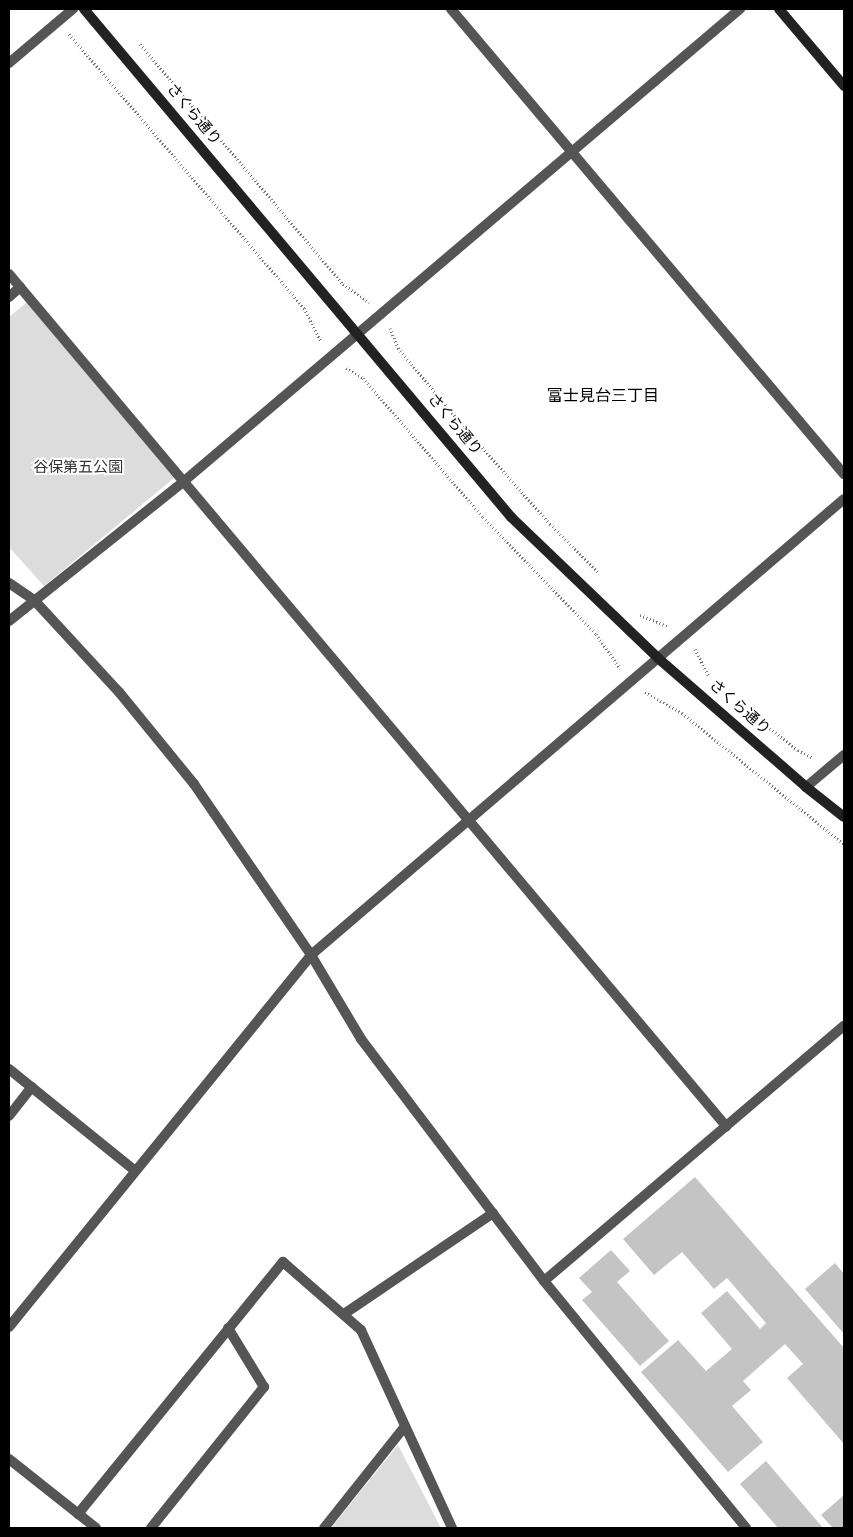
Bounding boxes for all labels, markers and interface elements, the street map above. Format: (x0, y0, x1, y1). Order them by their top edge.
street label: さくら通り (162, 80, 224, 150)
district label: 富士見台三丁目 (547, 387, 659, 407)
street label: さくら通り (423, 390, 485, 460)
park label: 谷保第五公園 (33, 460, 123, 478)
street label: さくら通り (705, 677, 773, 739)

